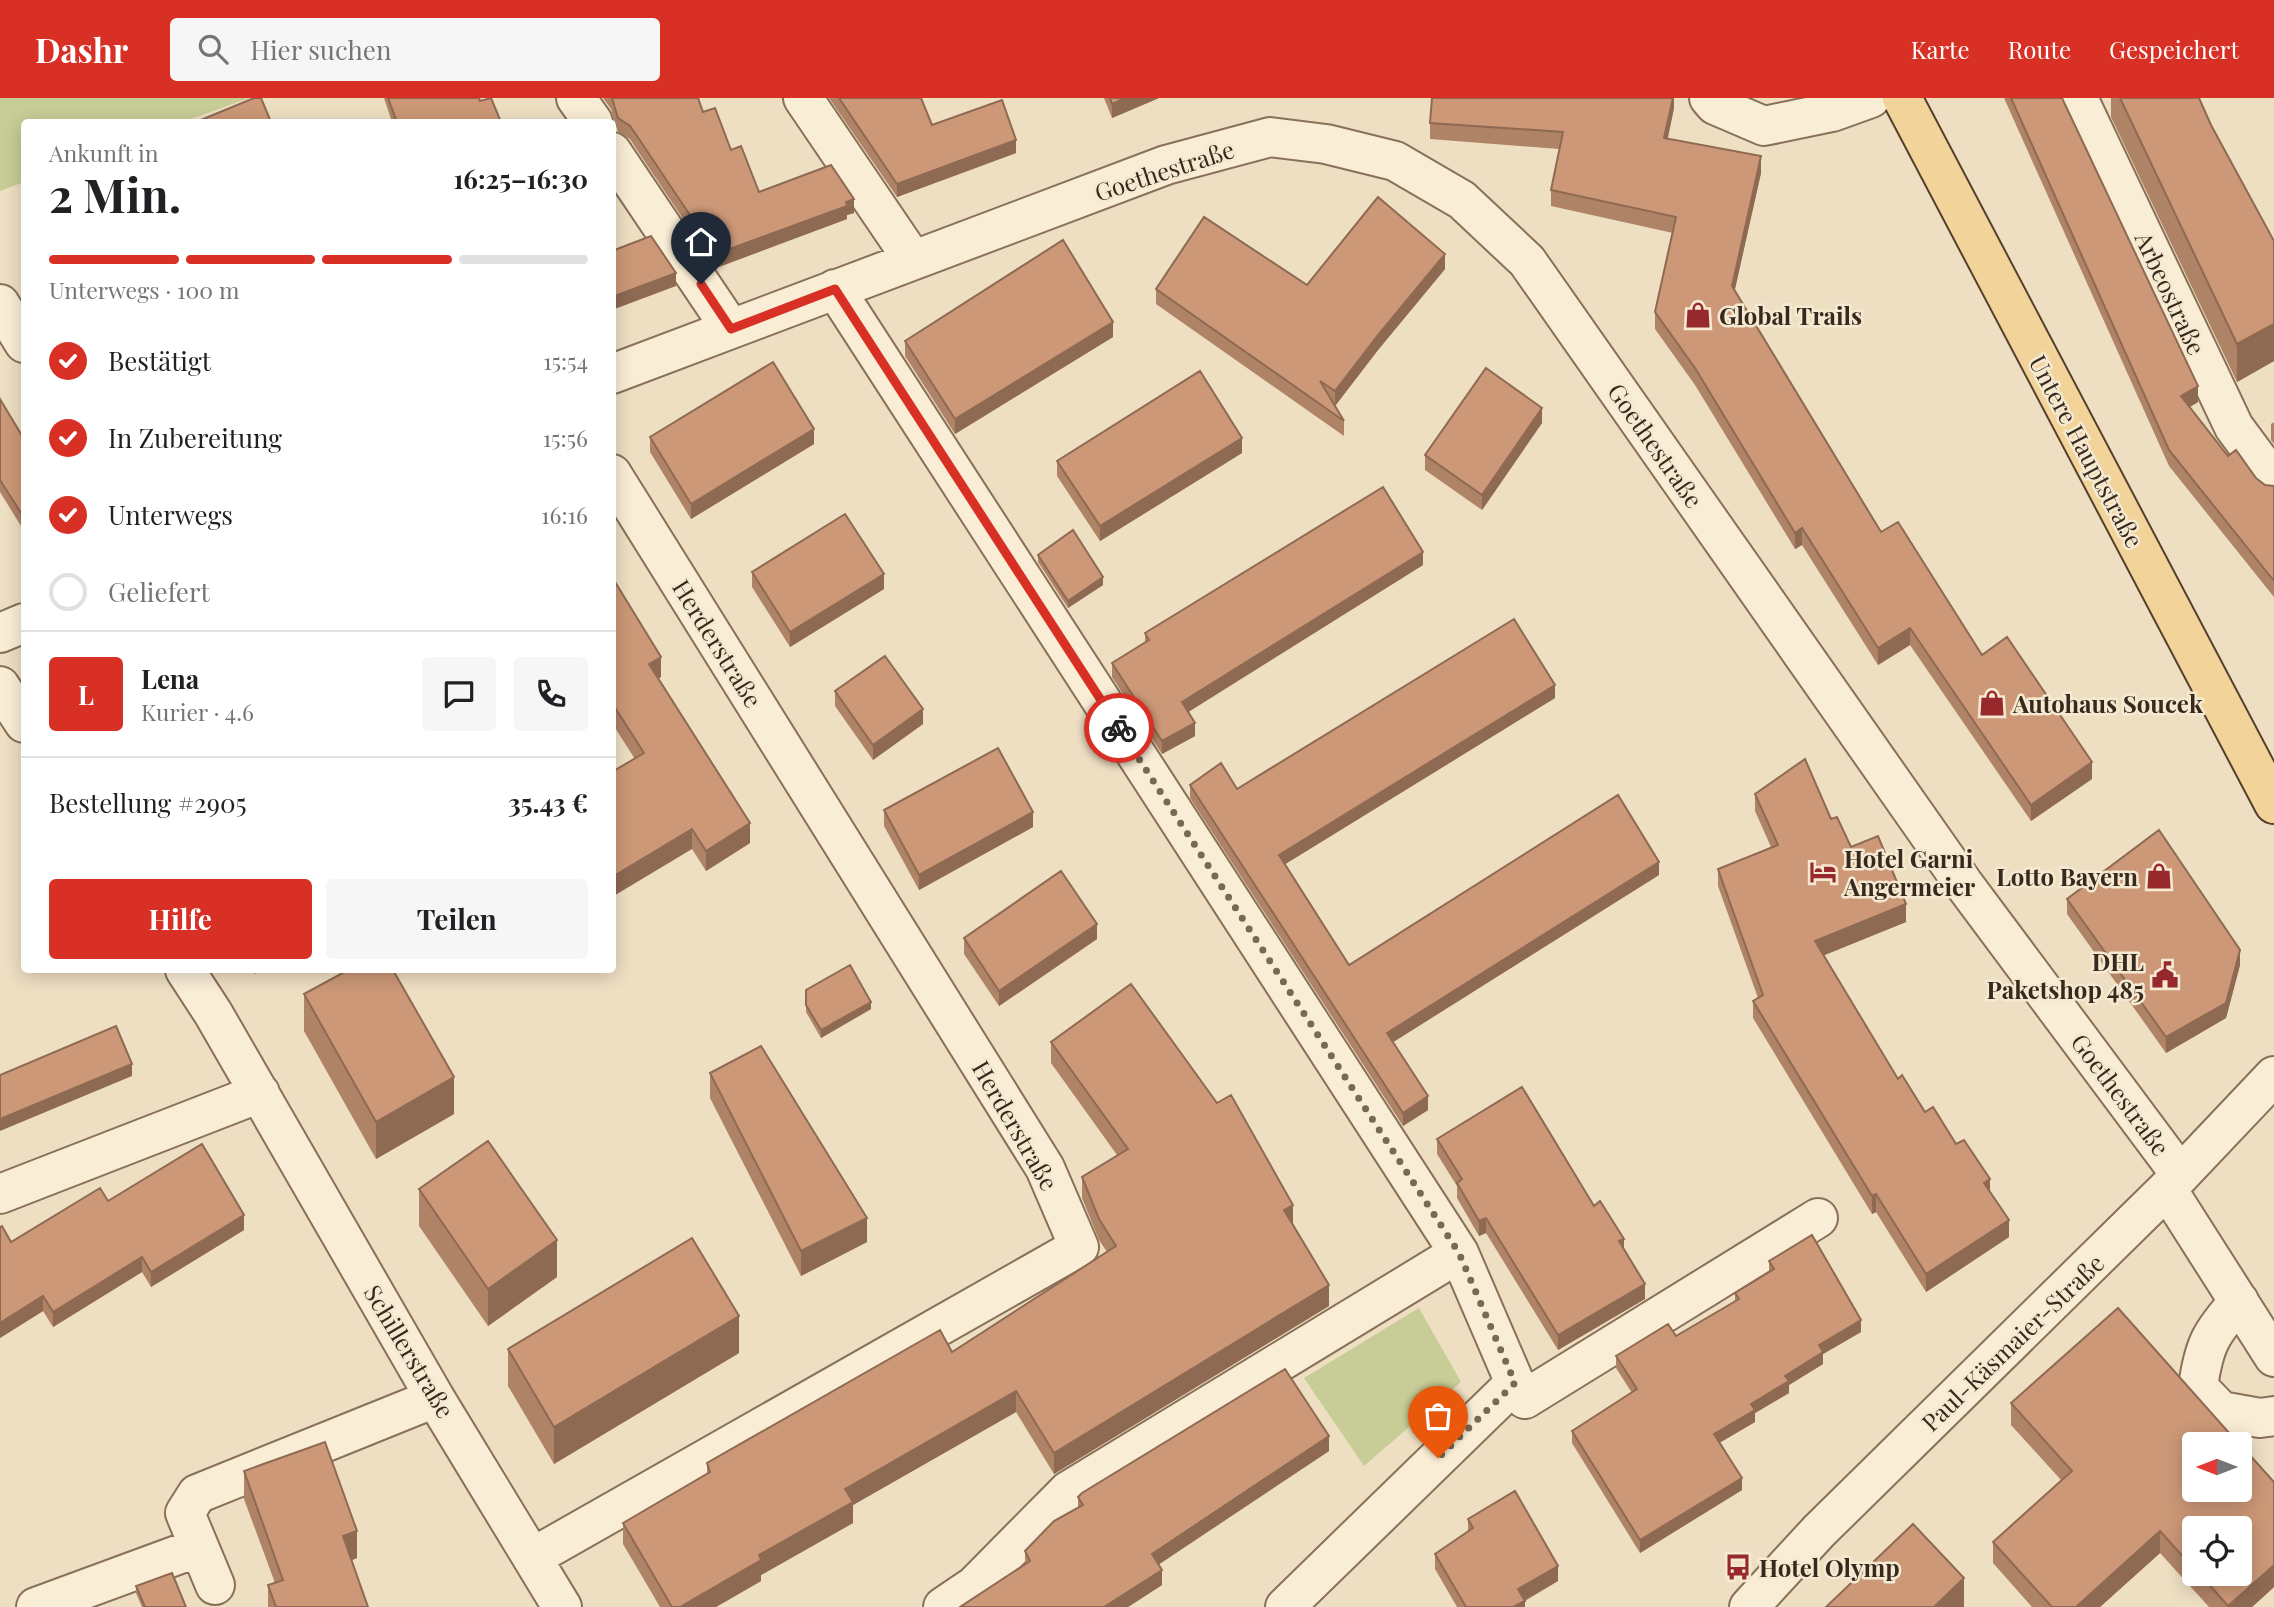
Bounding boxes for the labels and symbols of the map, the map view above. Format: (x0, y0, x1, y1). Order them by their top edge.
street label: Goethestraße (1090, 132, 1238, 208)
pin (671, 212, 731, 284)
street label: Arbeostraße (2128, 225, 2213, 360)
place label: Global Trails (1719, 299, 1862, 331)
shop icon: Global Trails (1683, 300, 1713, 330)
street label: Untere Hauptstraße (2023, 349, 2151, 553)
street label: Goethestraße (1601, 376, 1711, 514)
street label: Herderstraße (666, 573, 770, 713)
place label: Autohaus Soucek (2012, 687, 2204, 719)
shop icon: Autohaus Soucek (1977, 688, 2007, 718)
courier (1084, 693, 1154, 763)
place label: Hotel Garni Angermeier (1843, 842, 1976, 902)
hotel icon: Hotel Garni Angermeier (1808, 857, 1838, 887)
place label: Lotto Bayern (1996, 860, 2138, 892)
shop icon: Lotto Bayern (2144, 861, 2174, 891)
place label: DHL Paketshop 485 (1987, 945, 2144, 1005)
public building icon: DHL Paketshop 485 (2150, 960, 2180, 990)
street label: Goethestraße (2065, 1026, 2177, 1162)
street label: Herderstraße (966, 1054, 1066, 1196)
street label: Paul-Käsmaier-Straße (1914, 1247, 2110, 1437)
street label: Schillerstraße (358, 1278, 462, 1424)
pin (1408, 1386, 1468, 1458)
north arrow (2182, 1432, 2252, 1502)
place label: Hotel Olymp (1759, 1551, 1900, 1583)
bus stop icon: Hotel Olymp (1723, 1552, 1753, 1582)

